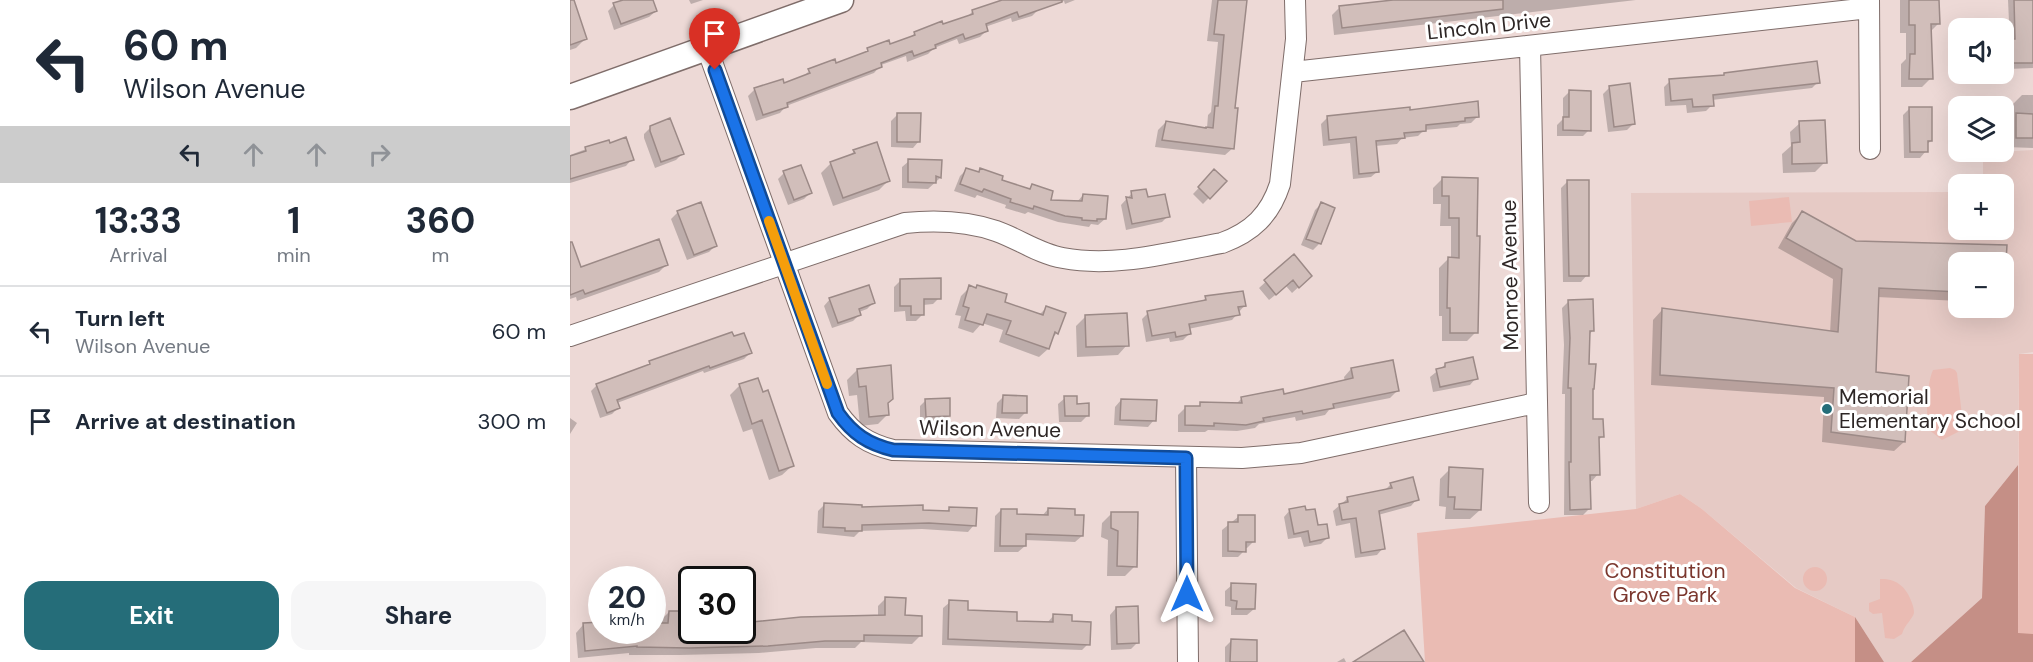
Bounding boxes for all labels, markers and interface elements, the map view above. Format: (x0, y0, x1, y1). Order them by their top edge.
street label: Lincoln Drive (1426, 6, 1553, 46)
pin (689, 8, 740, 70)
icon: arrive (698, 17, 731, 50)
text: 60 m (123, 18, 229, 73)
map controls (1948, 18, 2014, 318)
button: sound (1948, 18, 2014, 84)
icon: left (24, 24, 102, 102)
text: Wilson Avenue (123, 71, 306, 106)
button: layers (1948, 96, 2014, 162)
icon: left (174, 138, 207, 171)
icon: ahead (237, 138, 270, 171)
icon: ahead (300, 138, 333, 171)
icon: right (363, 138, 396, 171)
button: + (1948, 174, 2014, 240)
text: 13:33 (95, 197, 182, 244)
text: 1 (287, 197, 300, 244)
text: 360 (405, 197, 475, 244)
street label: Monroe Avenue (1495, 199, 1525, 351)
text: Arrival (109, 242, 167, 268)
text: min (277, 242, 311, 268)
text: m (431, 242, 449, 268)
button: − (1948, 252, 2014, 318)
text: Turn left (75, 304, 165, 333)
icon: left (24, 315, 57, 348)
text: 60 m (492, 317, 546, 346)
text: Wilson Avenue (75, 333, 210, 359)
place label: Memorial Elementary School (1839, 383, 2021, 435)
marker: Memorial Elementary School (1820, 402, 1834, 416)
icon: arrive (24, 405, 57, 438)
text: Arrive at destination (75, 407, 296, 436)
text: 300 m (477, 407, 546, 436)
street label: Wilson Avenue (919, 414, 1061, 444)
park label: Constitution Grove Park (1605, 557, 1725, 609)
position arrow (1155, 562, 1219, 626)
speed limit sign: 30 (678, 566, 756, 644)
text: 20 (608, 578, 646, 617)
button: Exit (24, 581, 279, 650)
button: Share (291, 581, 546, 650)
text: km/h (609, 610, 645, 630)

